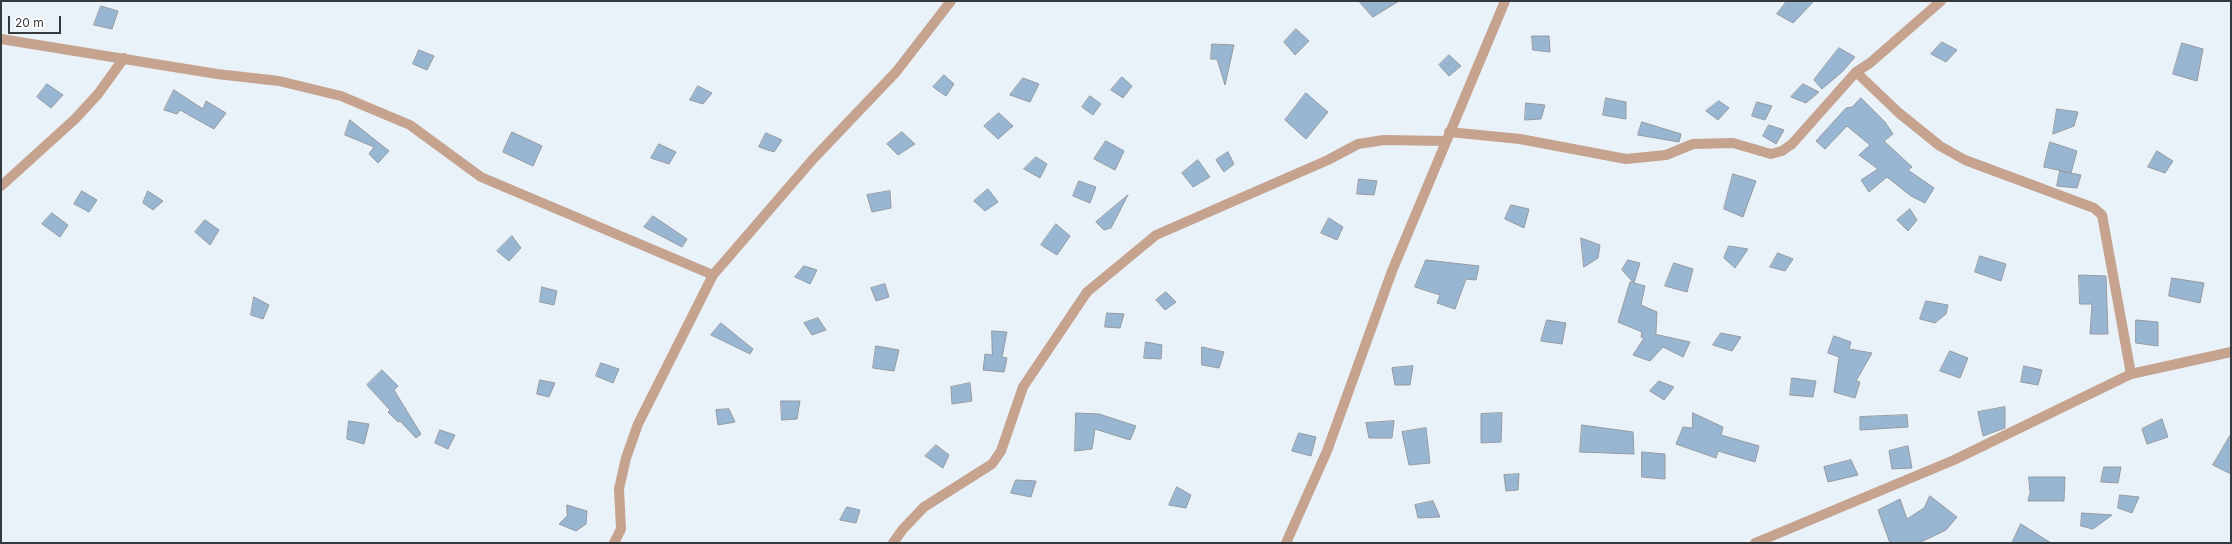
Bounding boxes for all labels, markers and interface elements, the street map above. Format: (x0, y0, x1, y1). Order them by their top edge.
scale bar (10, 8, 63, 34)
text: 20 m (15, 15, 44, 30)

